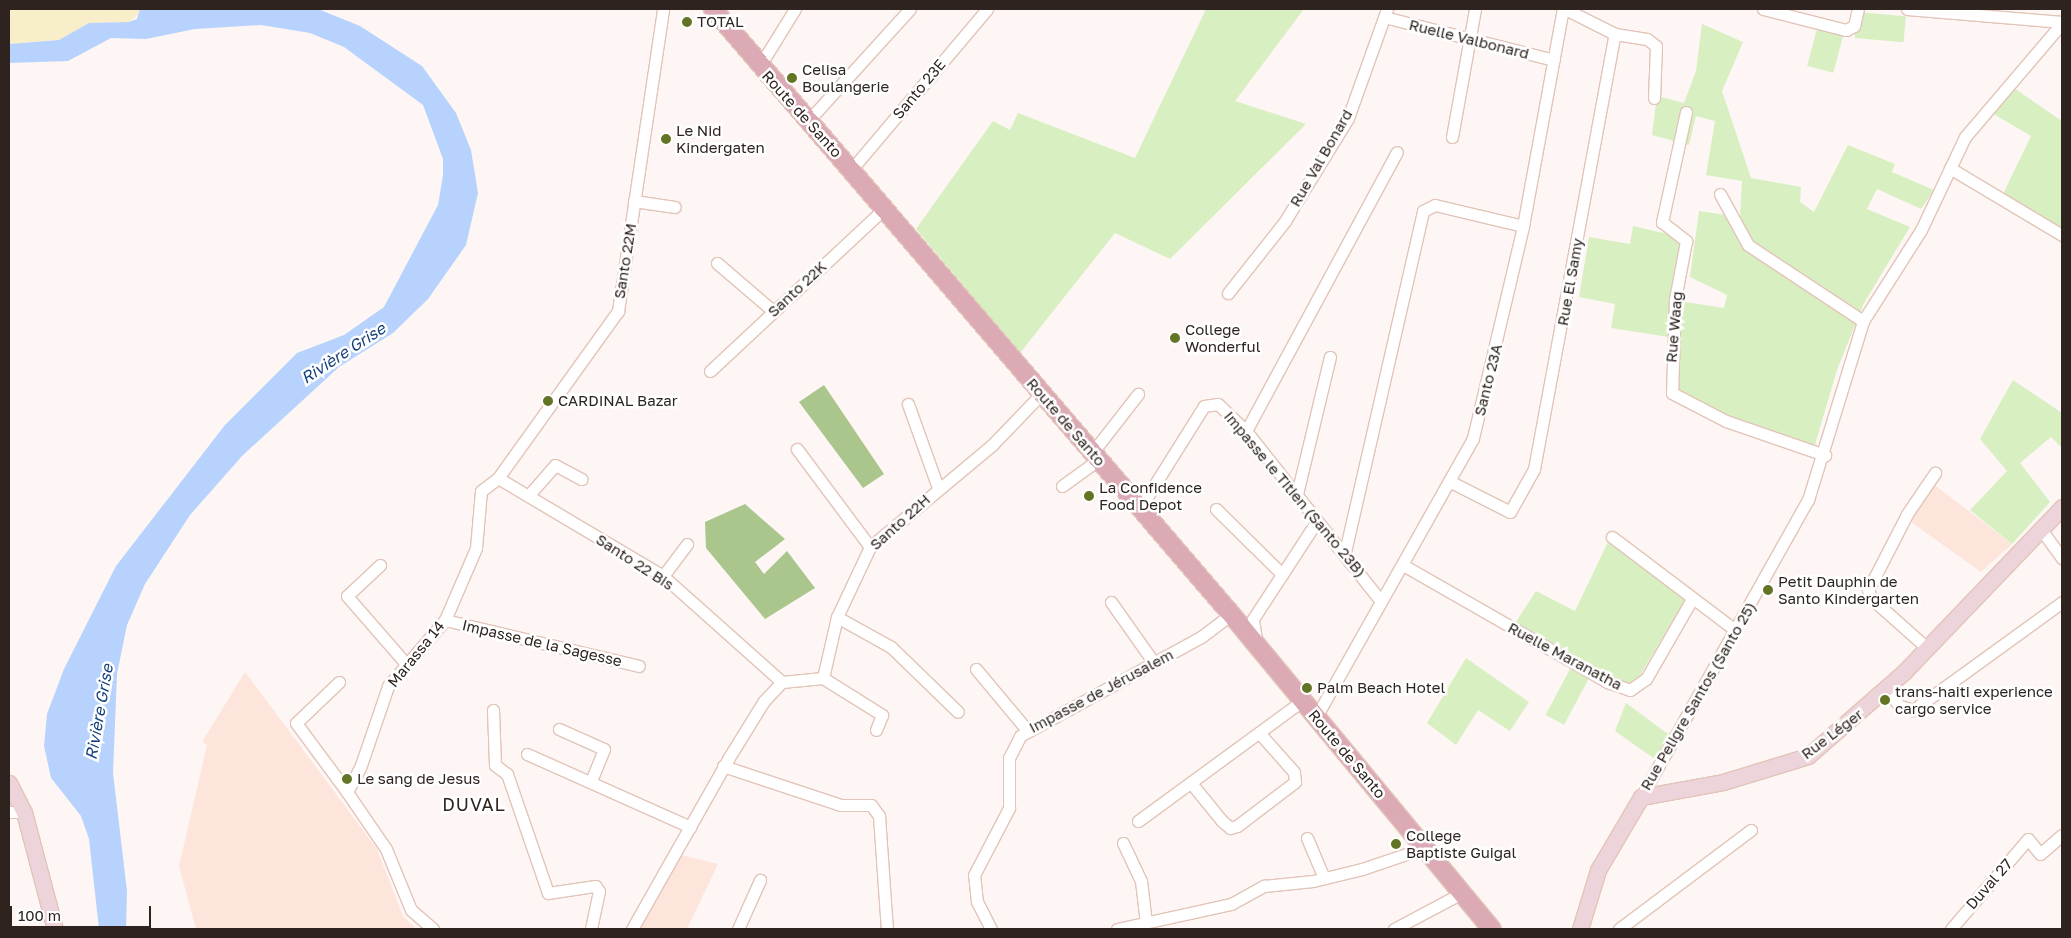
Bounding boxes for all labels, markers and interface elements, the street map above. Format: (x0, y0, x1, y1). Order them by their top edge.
place label: TOTAL (697, 13, 743, 31)
street label: Ruelle Valbonard (1407, 15, 1531, 63)
marker: TOTAL (681, 16, 693, 28)
street label: Santo 23E (889, 55, 949, 123)
place label: Celisa Boulangerie (802, 60, 889, 95)
street label: Route de Santo (758, 67, 846, 161)
marker: Celisa Boulangerie (786, 72, 798, 84)
street label: Rue Val Bonard (1286, 106, 1356, 210)
place label: Le Nid Kindergaten (676, 121, 765, 156)
marker: Le Nid Kindergaten (660, 133, 672, 145)
street label: Santo 22M (610, 222, 640, 300)
street label: Rue El Samy (1553, 237, 1587, 327)
street label: Santo 22K (764, 257, 830, 321)
street label: Rue Waag (1662, 291, 1686, 363)
water label: Rivière Grise (297, 319, 389, 387)
place label: College Wonderful (1185, 320, 1260, 355)
marker: College Wonderful (1169, 332, 1181, 344)
street label: Santo 23A (1470, 342, 1506, 418)
street label: Route de Santo (1023, 374, 1109, 470)
place label: CARDINAL Bazar (558, 392, 678, 410)
marker: CARDINAL Bazar (542, 395, 554, 407)
street label: Impasse le Titien (Santo 23B) (1220, 407, 1370, 581)
place label: La Confidence Food Depot (1099, 478, 1202, 513)
street label: Santo 22H (866, 490, 934, 554)
marker: La Confidence Food Depot (1083, 490, 1095, 502)
street label: Santo 22 Bis (593, 530, 677, 594)
place label: Petit Dauphin de Santo Kindergarten (1778, 572, 1919, 607)
marker: Petit Dauphin de Santo Kindergarten (1762, 584, 1774, 596)
street label: Rue Peligre Santos (Santo 25) (1637, 599, 1759, 793)
street label: Impasse de la Sagesse (460, 616, 624, 670)
street label: Marassa 14 (384, 617, 448, 691)
street label: Ruelle Maranatha (1505, 618, 1625, 694)
street label: Impasse de Jérusalem (1026, 645, 1176, 737)
water label: Rivière Grise (81, 663, 117, 761)
place label: Palm Beach Hotel (1317, 679, 1445, 697)
marker: Palm Beach Hotel (1301, 682, 1313, 694)
place label: trans-haiti experience cargo service (1895, 682, 2053, 717)
marker: trans-haiti experience cargo service (1879, 694, 1891, 706)
street label: Rue Léger (1798, 705, 1866, 763)
street label: Route de Santo (1305, 706, 1389, 802)
place label: Le sang de Jesus (357, 770, 480, 788)
marker: Le sang de Jesus (341, 773, 353, 785)
district label: DUVAL (442, 793, 506, 815)
place label: College Baptiste Guigal (1406, 826, 1516, 861)
marker: College Baptiste Guigal (1390, 838, 1402, 850)
street label: Duval 27 (1962, 855, 2016, 913)
scale bar (12, 896, 154, 928)
text: 100 m (18, 906, 61, 924)

